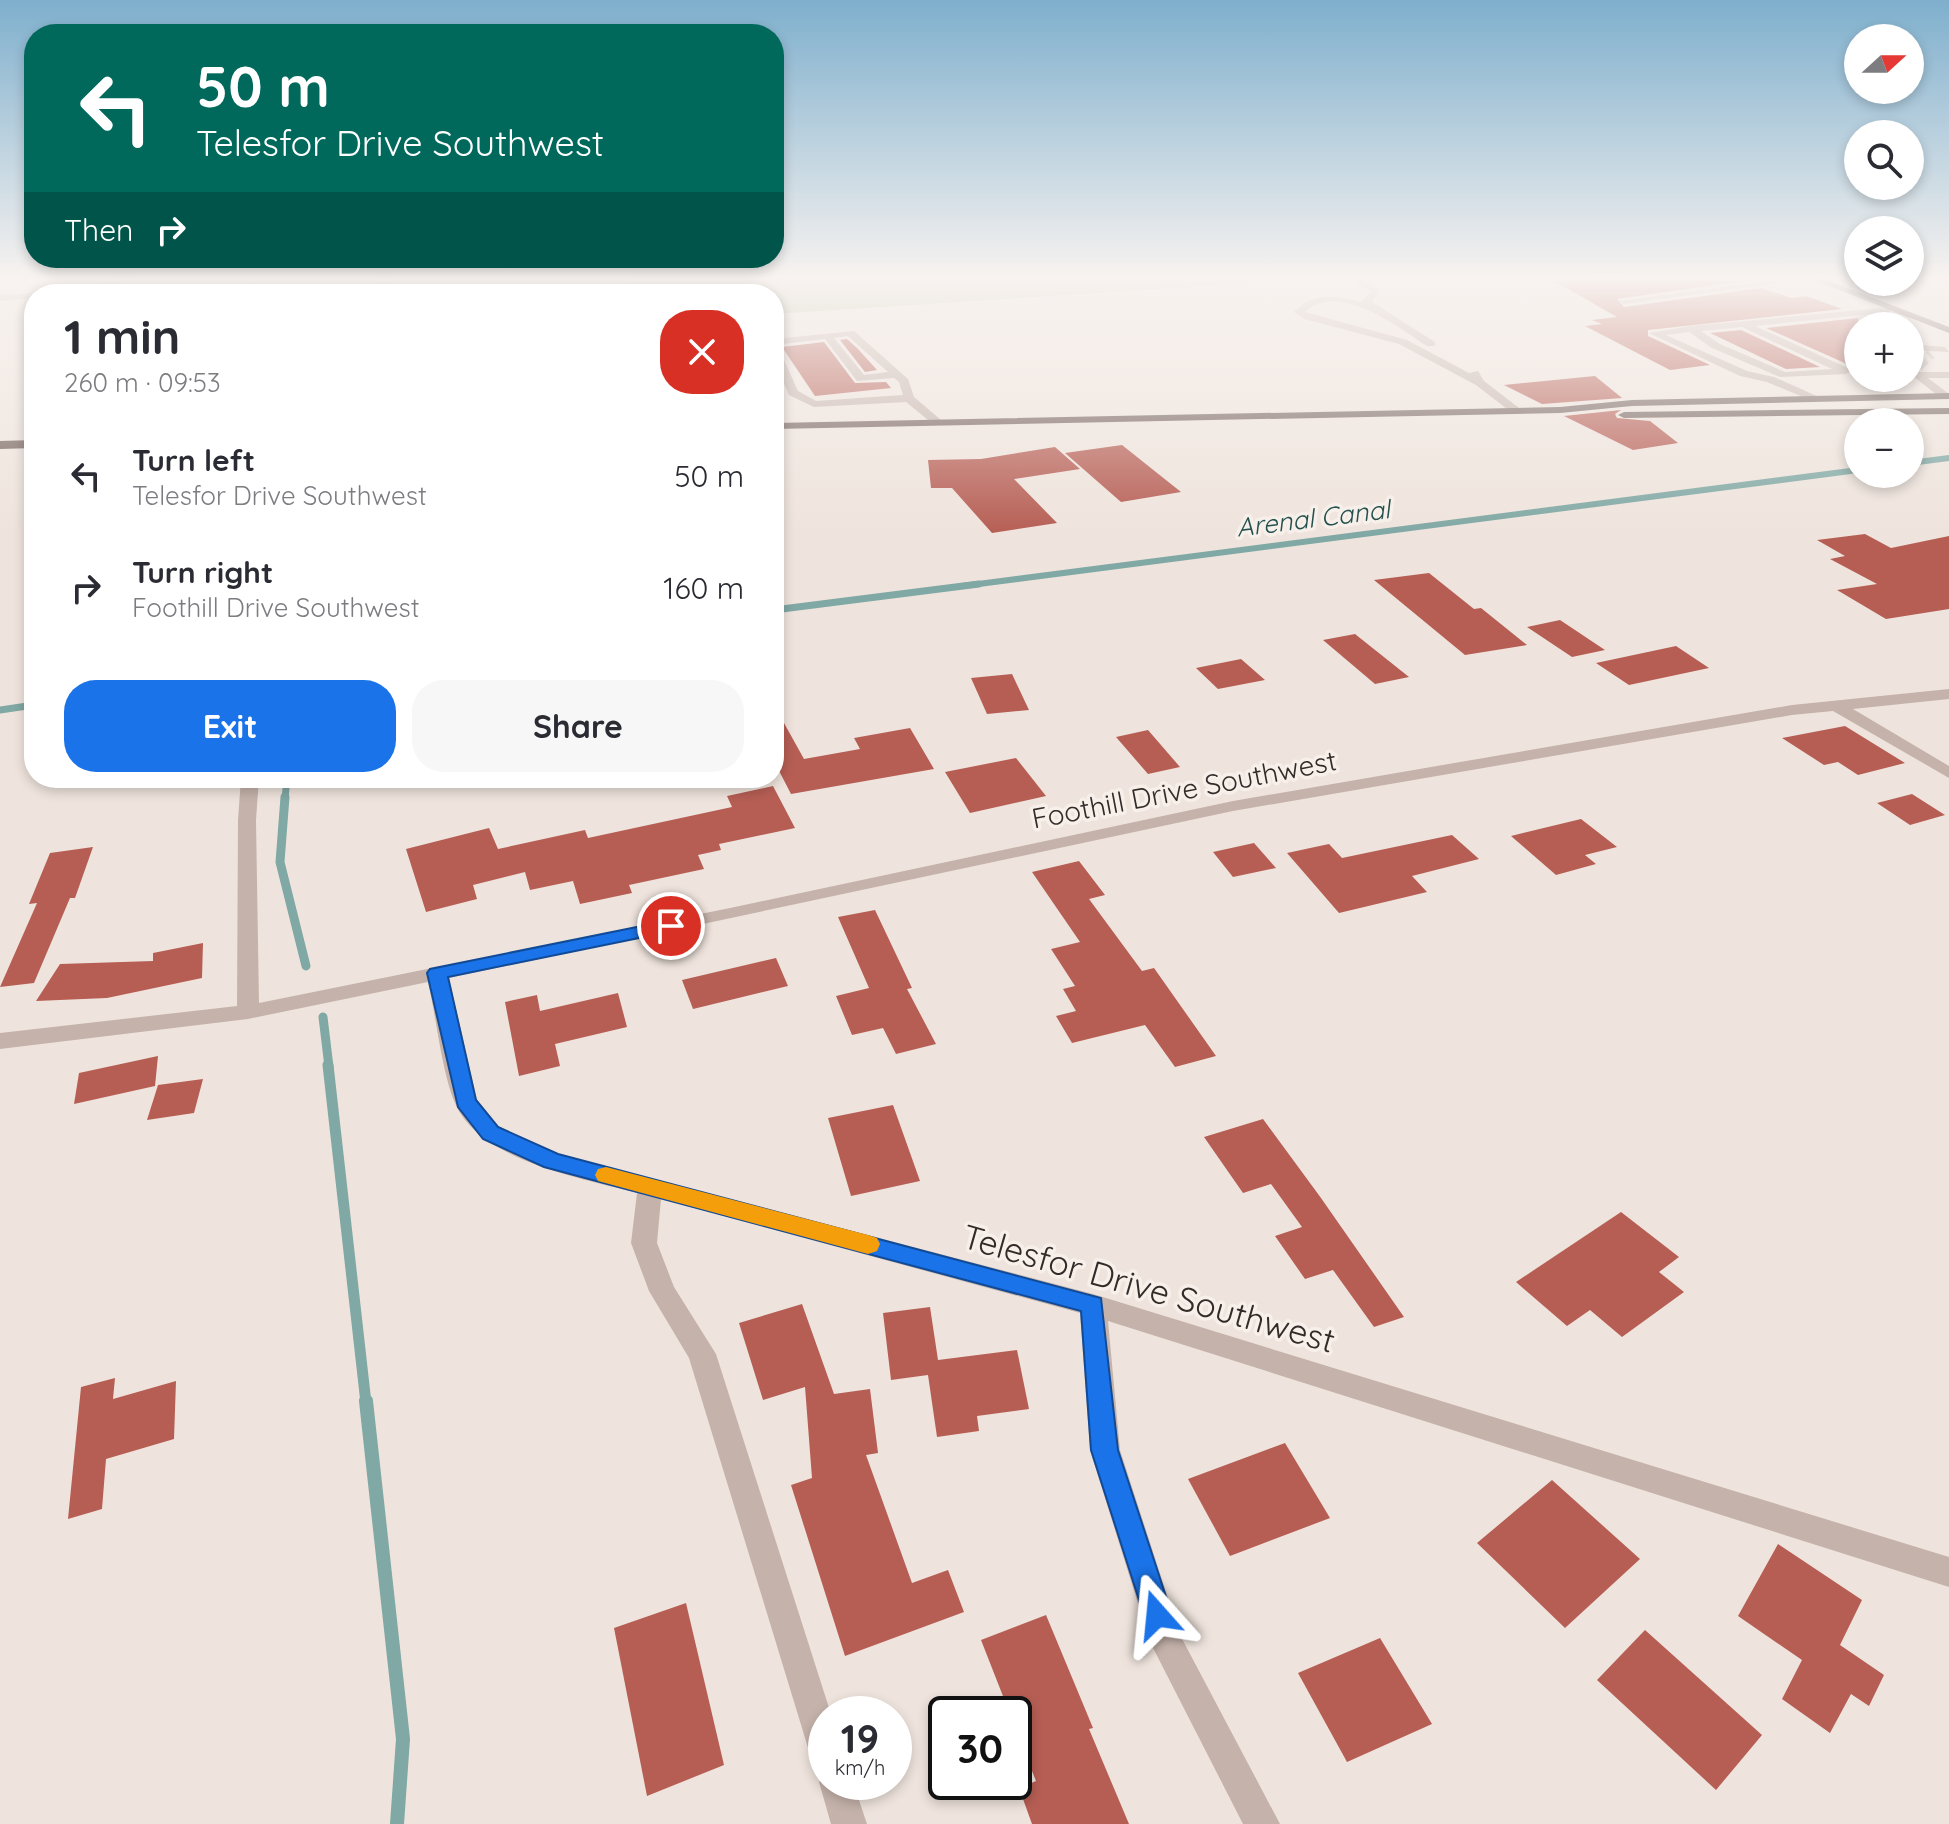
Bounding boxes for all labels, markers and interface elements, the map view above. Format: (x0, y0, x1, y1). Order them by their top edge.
north arrow (1844, 24, 1924, 104)
map controls (1844, 24, 1924, 488)
text: 50 m (196, 51, 330, 121)
icon: left (64, 56, 168, 160)
text: Telesfor Drive Southwest (196, 120, 604, 165)
button: search (1844, 120, 1924, 200)
icon: right (149, 208, 193, 252)
text: Then (64, 211, 133, 249)
button: layers (1844, 216, 1924, 296)
text: 1 min (64, 306, 180, 366)
button: close (660, 310, 744, 394)
button: + (1844, 312, 1924, 392)
text: 260 m · 09:53 (64, 366, 221, 399)
button: − (1844, 408, 1924, 488)
text: Turn left (132, 441, 255, 479)
icon: left (64, 454, 108, 498)
text: 50 m (674, 457, 744, 495)
text: Telesfor Drive Southwest (132, 479, 427, 512)
water label: Arenal Canal (1234, 492, 1395, 544)
text: Turn right (132, 553, 273, 591)
icon: right (64, 566, 108, 610)
text: 160 m (663, 569, 744, 607)
text: Foothill Drive Southwest (132, 591, 420, 624)
button: Exit (64, 680, 396, 772)
button: Share (412, 680, 744, 772)
street label: Foothill Drive Southwest (1029, 742, 1339, 836)
pin (637, 892, 705, 960)
icon: arrive (649, 904, 693, 948)
street label: Telesfor Drive Southwest (958, 1214, 1340, 1362)
position arrow (1115, 1573, 1199, 1657)
speed limit sign: 30 (928, 1696, 1032, 1800)
text: 19 (841, 1713, 879, 1763)
text: km/h (835, 1755, 885, 1780)

